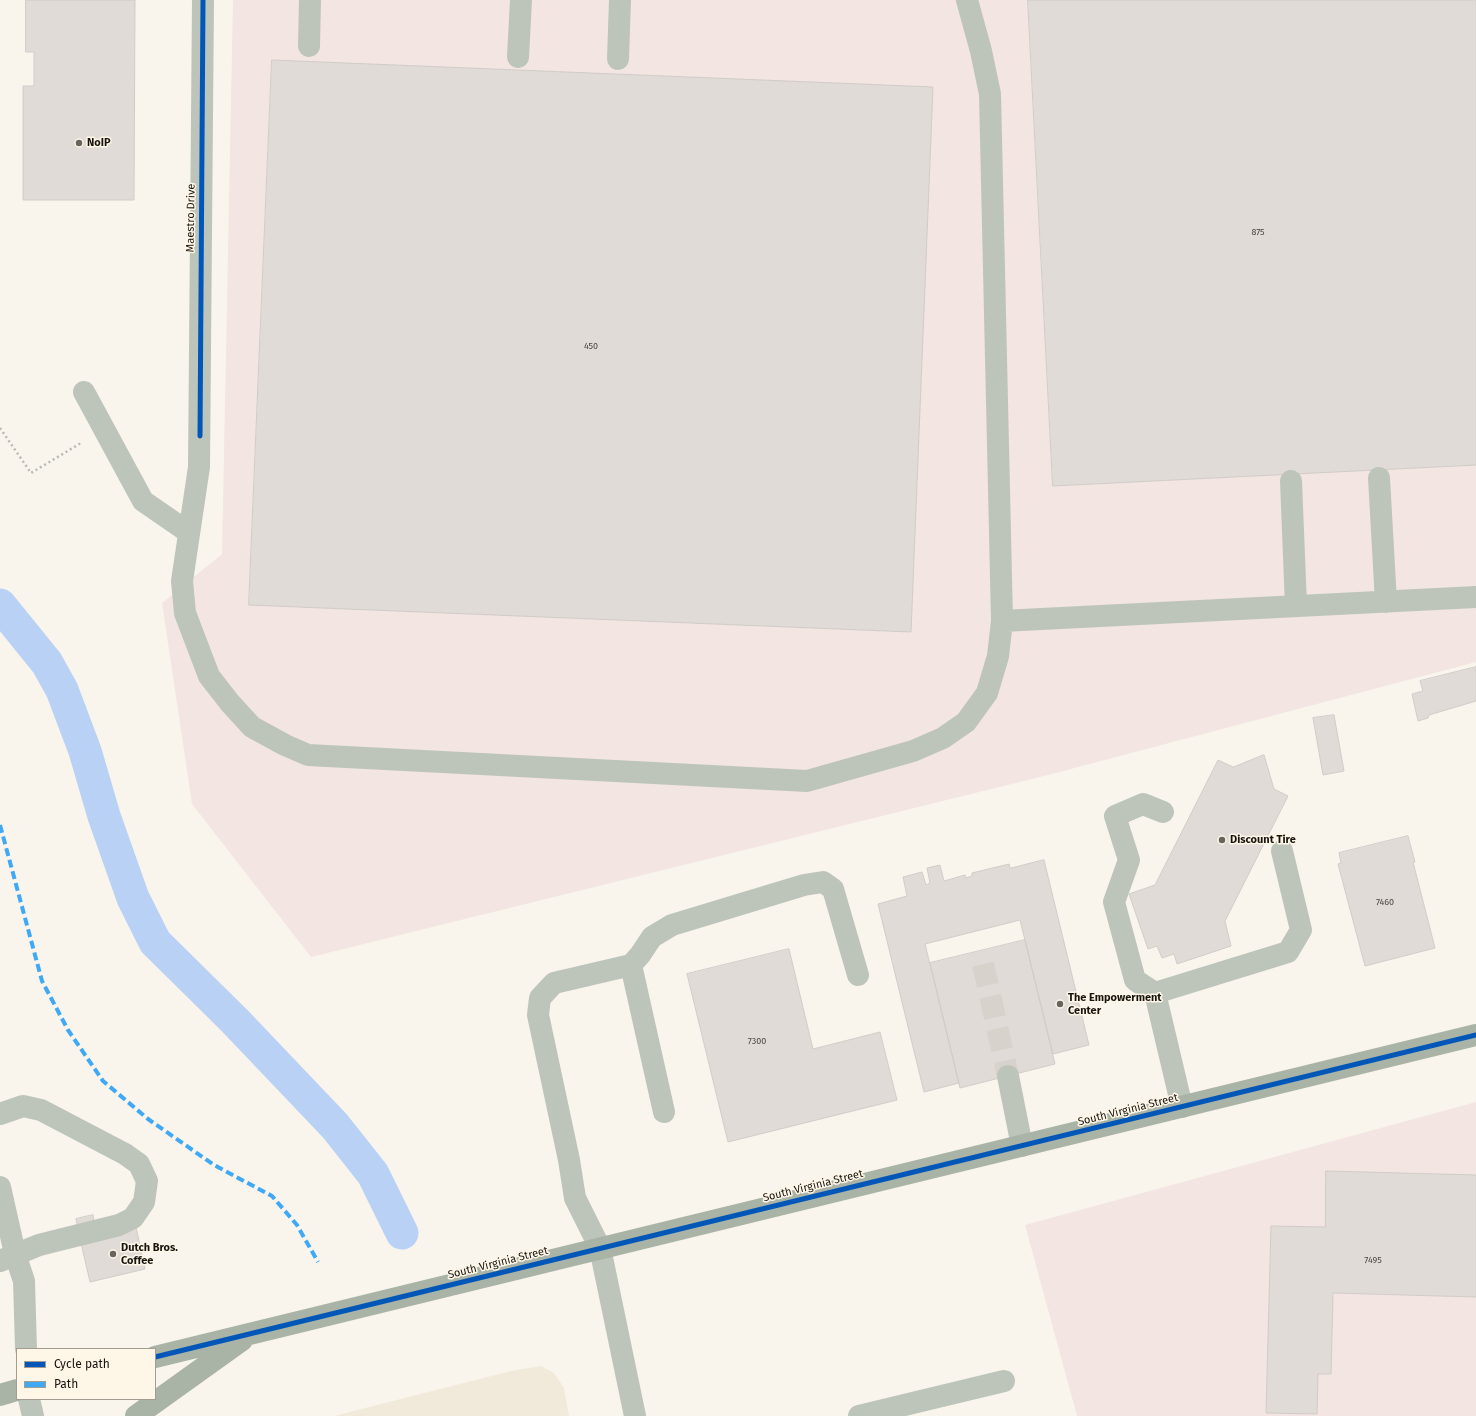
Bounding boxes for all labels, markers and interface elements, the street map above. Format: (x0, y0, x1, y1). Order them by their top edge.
place label: NoIP (87, 136, 111, 150)
marker: NoIP (74, 138, 84, 148)
street label: Maestro Drive (184, 184, 198, 252)
house number: 875 (1251, 227, 1265, 237)
house number: 450 (584, 341, 598, 351)
place label: Discount Tire (1230, 833, 1296, 847)
marker: Discount Tire (1217, 835, 1227, 845)
house number: 7460 (1376, 897, 1394, 907)
place label: The Empowerment Center (1068, 991, 1162, 1017)
marker: The Empowerment Center (1055, 999, 1065, 1009)
house number: 7300 (748, 1036, 766, 1046)
street label: South Virginia Street (1077, 1091, 1179, 1129)
street label: South Virginia Street (762, 1167, 864, 1205)
place label: Dutch Bros. Coffee (121, 1241, 178, 1267)
street label: South Virginia Street (447, 1244, 549, 1282)
marker: Dutch Bros. Coffee (108, 1249, 118, 1259)
house number: 7495 (1364, 1255, 1382, 1265)
legend (16, 1348, 156, 1400)
text: Cycle path (54, 1357, 110, 1371)
text: Path (54, 1377, 78, 1391)

